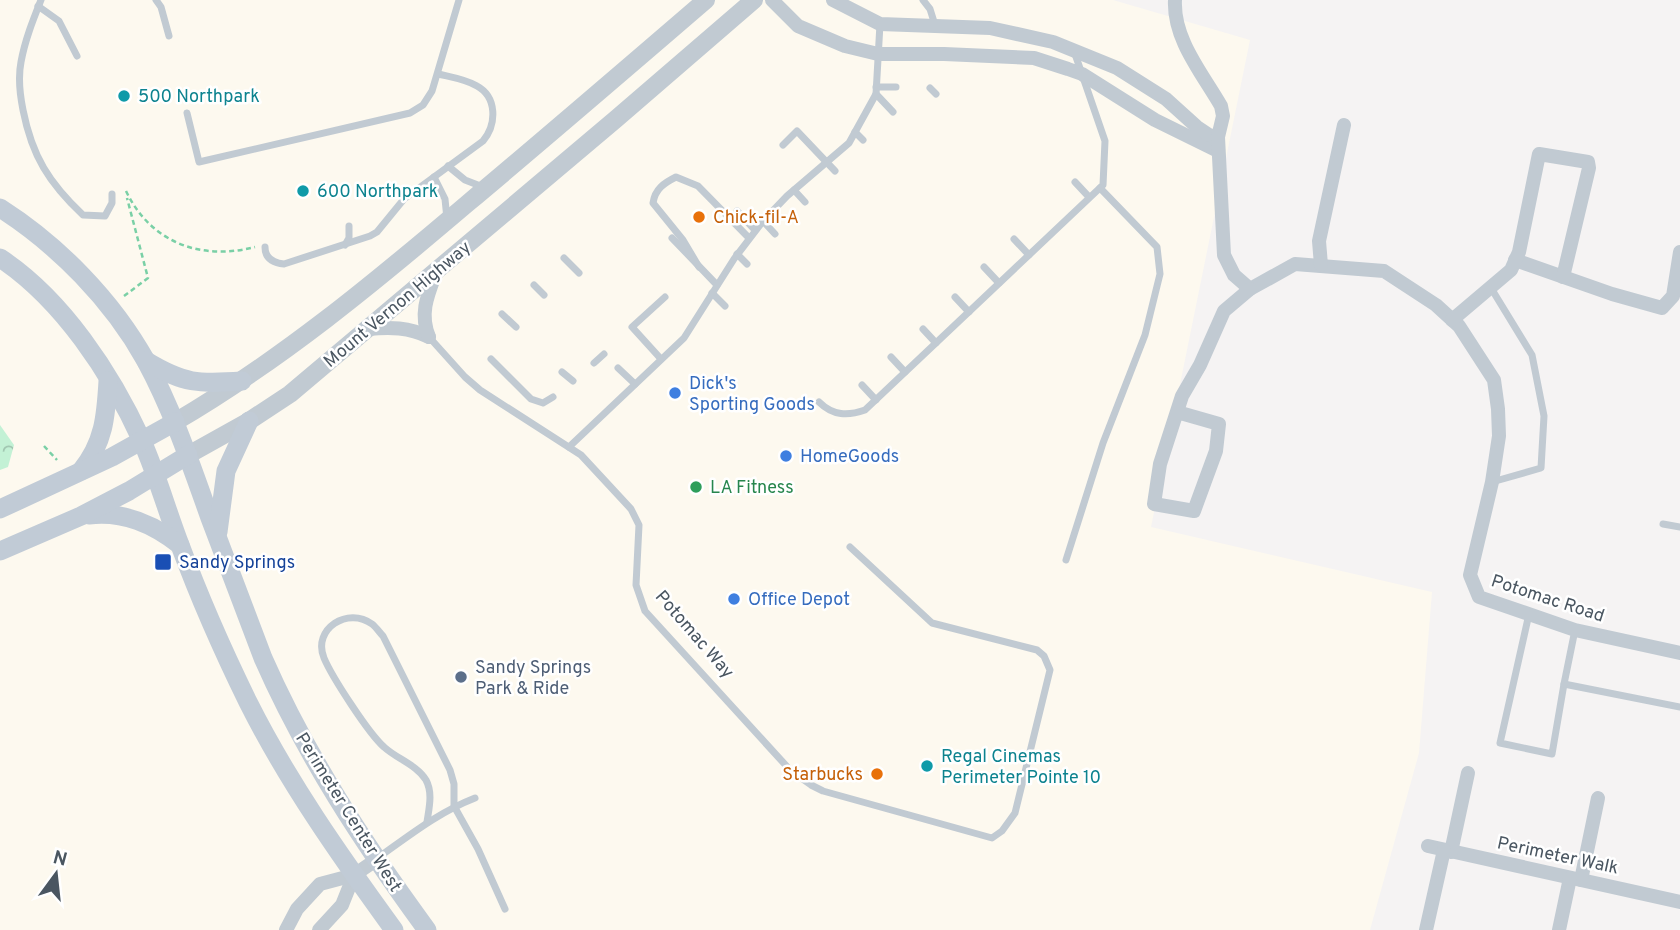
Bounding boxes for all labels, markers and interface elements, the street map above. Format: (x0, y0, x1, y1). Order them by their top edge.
place label: 500 Northpark (138, 86, 260, 109)
marker: 500 Northpark (116, 88, 132, 104)
place label: 600 Northpark (317, 181, 438, 204)
marker: 600 Northpark (295, 183, 311, 199)
place label: Chick-fil-A (713, 207, 799, 230)
marker: Chick-fil-A (691, 209, 707, 225)
street label: Mount Vernon Highway (320, 237, 476, 374)
place label: Dick's Sporting Goods (689, 373, 815, 417)
marker: Dick's Sporting Goods (667, 385, 683, 401)
place label: HomeGoods (800, 446, 899, 469)
marker: HomeGoods (778, 448, 794, 464)
place label: LA Fitness (710, 477, 794, 500)
marker: LA Fitness (688, 479, 704, 495)
marker: Sandy Springs (153, 552, 173, 572)
place label: Sandy Springs (179, 552, 295, 575)
street label: Potomac Road (1488, 570, 1607, 629)
street label: Potomac Way (649, 586, 738, 684)
place label: Office Depot (748, 589, 850, 612)
marker: Office Depot (726, 591, 742, 607)
place label: Sandy Springs Park & Ride (475, 657, 591, 701)
marker: Sandy Springs Park & Ride (453, 669, 469, 685)
street label: Perimeter Center West (289, 729, 406, 897)
place label: Regal Cinemas Perimeter Pointe 10 (941, 746, 1101, 790)
marker: Regal Cinemas Perimeter Pointe 10 (919, 758, 935, 774)
place label: Starbucks (782, 764, 863, 787)
marker: Starbucks (869, 766, 885, 782)
street label: Perimeter Walk (1495, 832, 1621, 881)
north arrow (21, 839, 91, 909)
text: N (50, 846, 70, 873)

